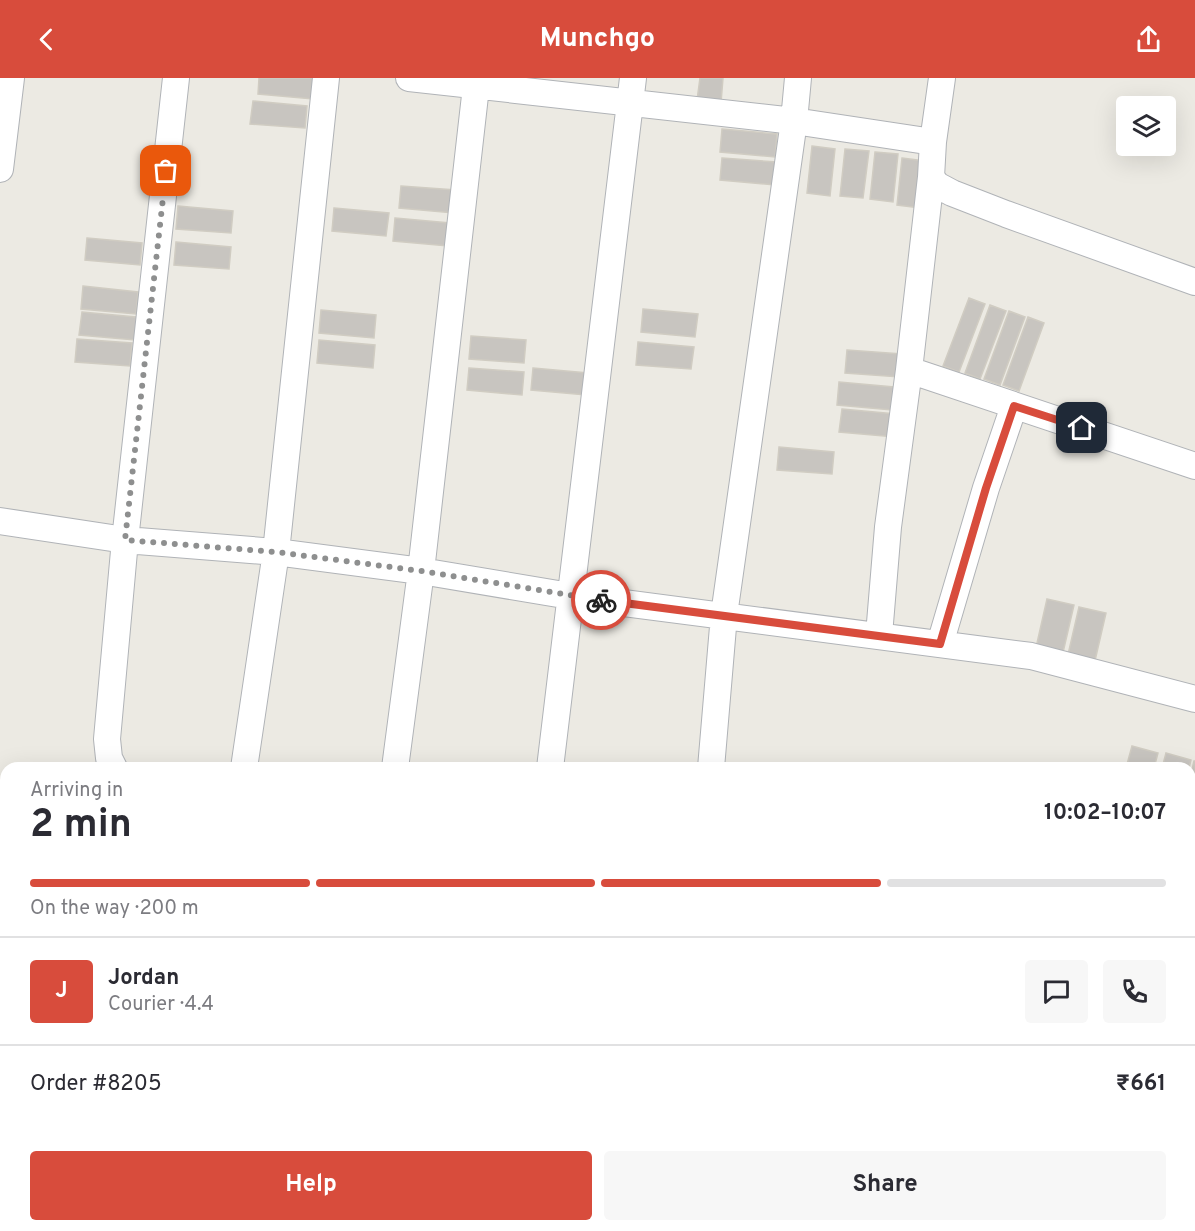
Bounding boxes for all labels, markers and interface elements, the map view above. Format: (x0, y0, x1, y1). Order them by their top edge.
text: Munchgo (540, 22, 655, 56)
icon: back (30, 23, 63, 56)
icon: share (1132, 23, 1165, 56)
map controls (1116, 96, 1176, 156)
button: layers (1116, 96, 1176, 156)
pin (140, 145, 191, 196)
icon: bag (149, 154, 182, 187)
pin (1056, 402, 1107, 453)
icon: home (1065, 411, 1098, 444)
courier (571, 570, 631, 630)
icon: bike (585, 584, 618, 617)
text: Arriving in (30, 778, 123, 804)
text: 10:02–10:07 (1044, 800, 1166, 827)
text: 2 min (30, 802, 132, 851)
text: On the way · 200 m (30, 896, 199, 922)
button: chat (1025, 960, 1088, 1023)
button: phone (1103, 960, 1166, 1023)
text: Jordan (108, 965, 179, 992)
text: J (55, 978, 68, 1005)
text: Courier · 4.4 (108, 992, 214, 1018)
text: Order #8205 (30, 1071, 162, 1098)
text: ₹661 (1116, 1071, 1166, 1098)
button: Help (30, 1151, 592, 1220)
button: Share (604, 1151, 1166, 1220)

